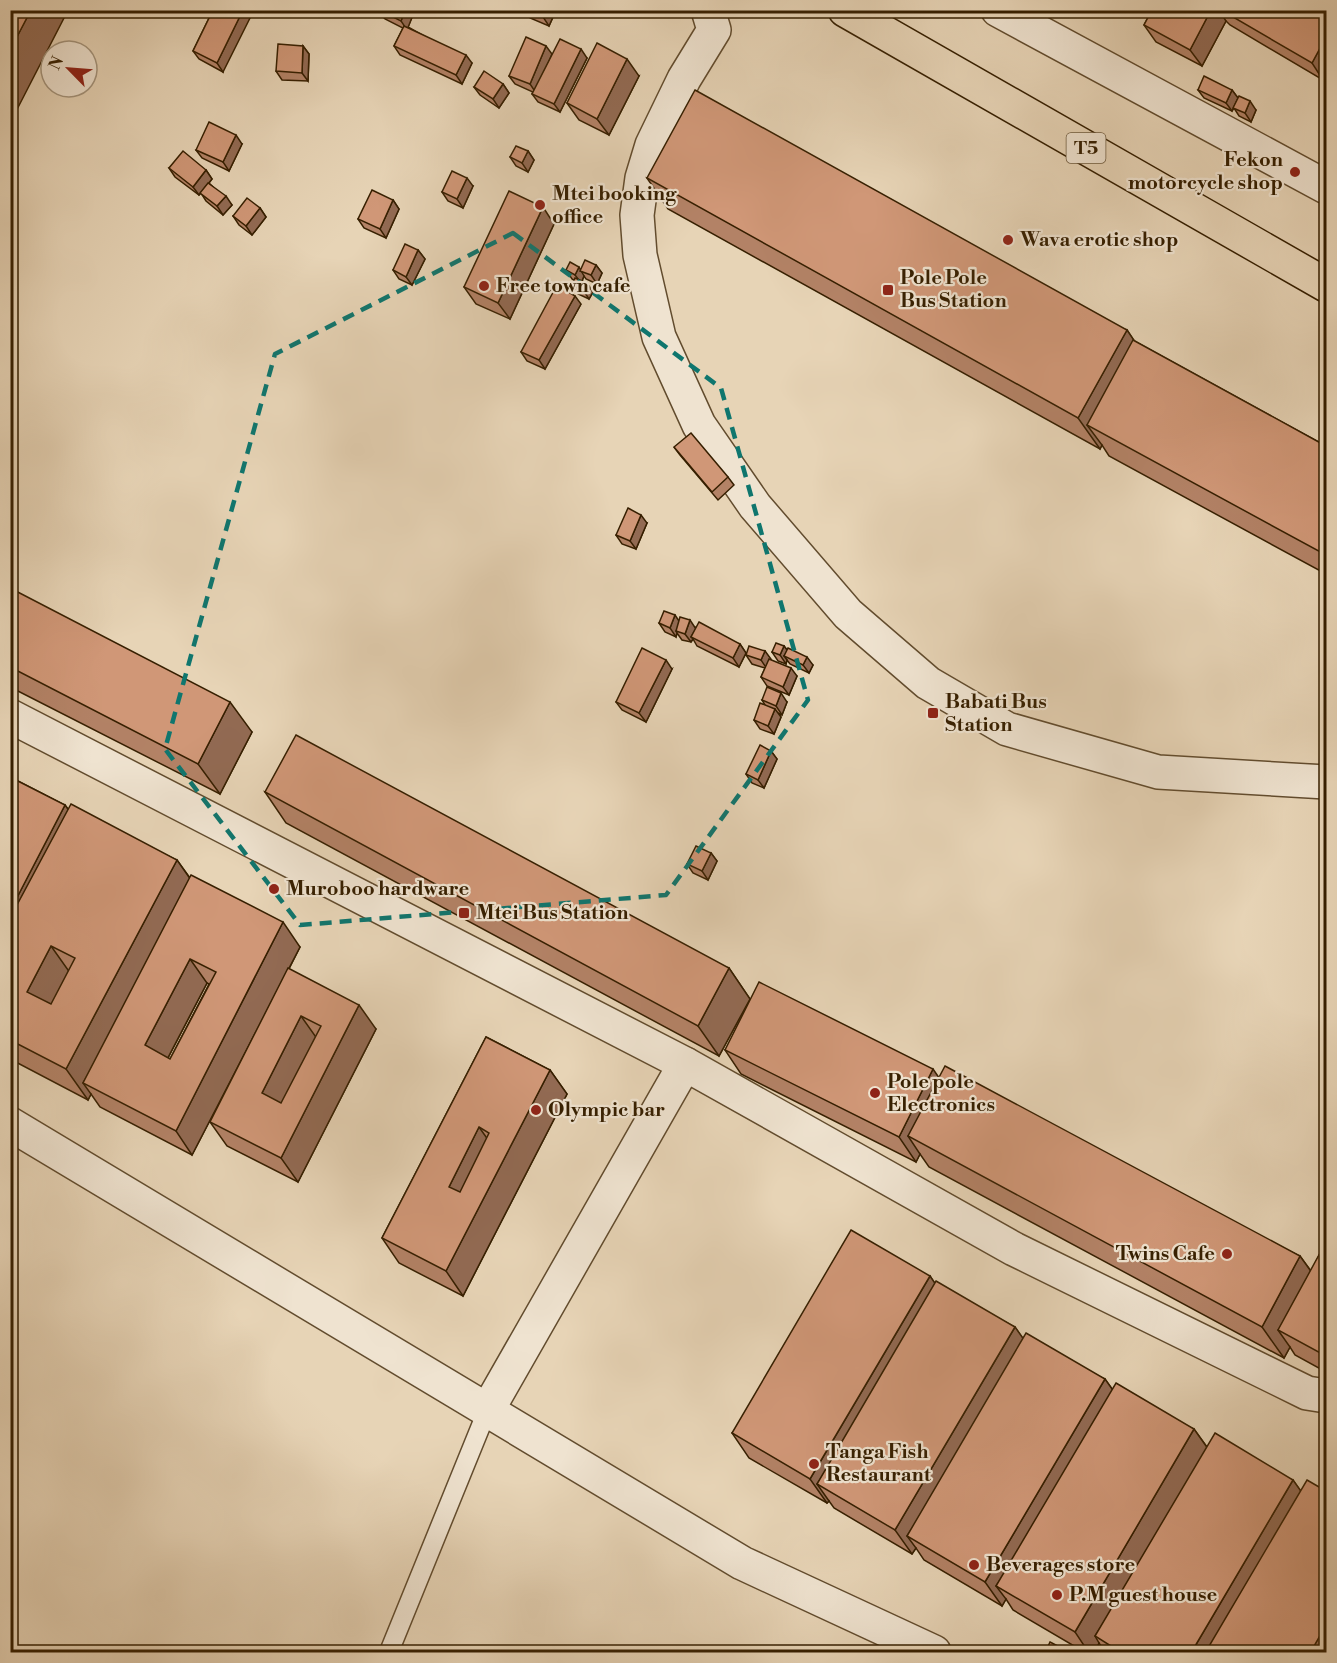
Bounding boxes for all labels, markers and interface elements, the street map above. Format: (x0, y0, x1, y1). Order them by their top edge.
north arrow (39, 39, 99, 99)
text: N (45, 53, 68, 73)
road number: T5 (1066, 133, 1106, 163)
place label: Fekon motorcycle shop (1128, 148, 1284, 196)
marker: Fekon motorcycle shop (1288, 165, 1302, 179)
place label: Mtei booking office (552, 182, 677, 230)
marker: Mtei booking office (533, 198, 547, 212)
place label: Wava erotic shop (1019, 228, 1178, 253)
marker: Wava erotic shop (1001, 233, 1015, 247)
place label: Pole Pole Bus Station (900, 266, 1007, 314)
place label: Free town cafe (496, 274, 631, 299)
marker: Free town cafe (477, 279, 491, 293)
marker: Pole Pole Bus Station (881, 283, 895, 297)
place label: Babati Bus Station (945, 690, 1047, 738)
marker: Babati Bus Station (926, 706, 940, 720)
place label: Muroboo hardware (286, 877, 469, 902)
marker: Muroboo hardware (267, 882, 281, 896)
place label: Mtei Bus Station (476, 901, 629, 926)
marker: Mtei Bus Station (457, 906, 471, 920)
place label: Pole pole Electronics (887, 1070, 995, 1118)
marker: Pole pole Electronics (868, 1086, 882, 1100)
place label: Olympic bar (548, 1098, 665, 1123)
marker: Olympic bar (529, 1103, 543, 1117)
place label: Twins Cafe (1116, 1242, 1215, 1267)
marker: Twins Cafe (1220, 1247, 1234, 1261)
place label: Tanga Fish Restaurant (826, 1440, 932, 1488)
marker: Tanga Fish Restaurant (807, 1457, 821, 1471)
place label: Beverages store (986, 1553, 1135, 1578)
marker: Beverages store (967, 1558, 981, 1572)
place label: P.M guest house (1069, 1583, 1218, 1608)
marker: P.M guest house (1050, 1588, 1064, 1602)

